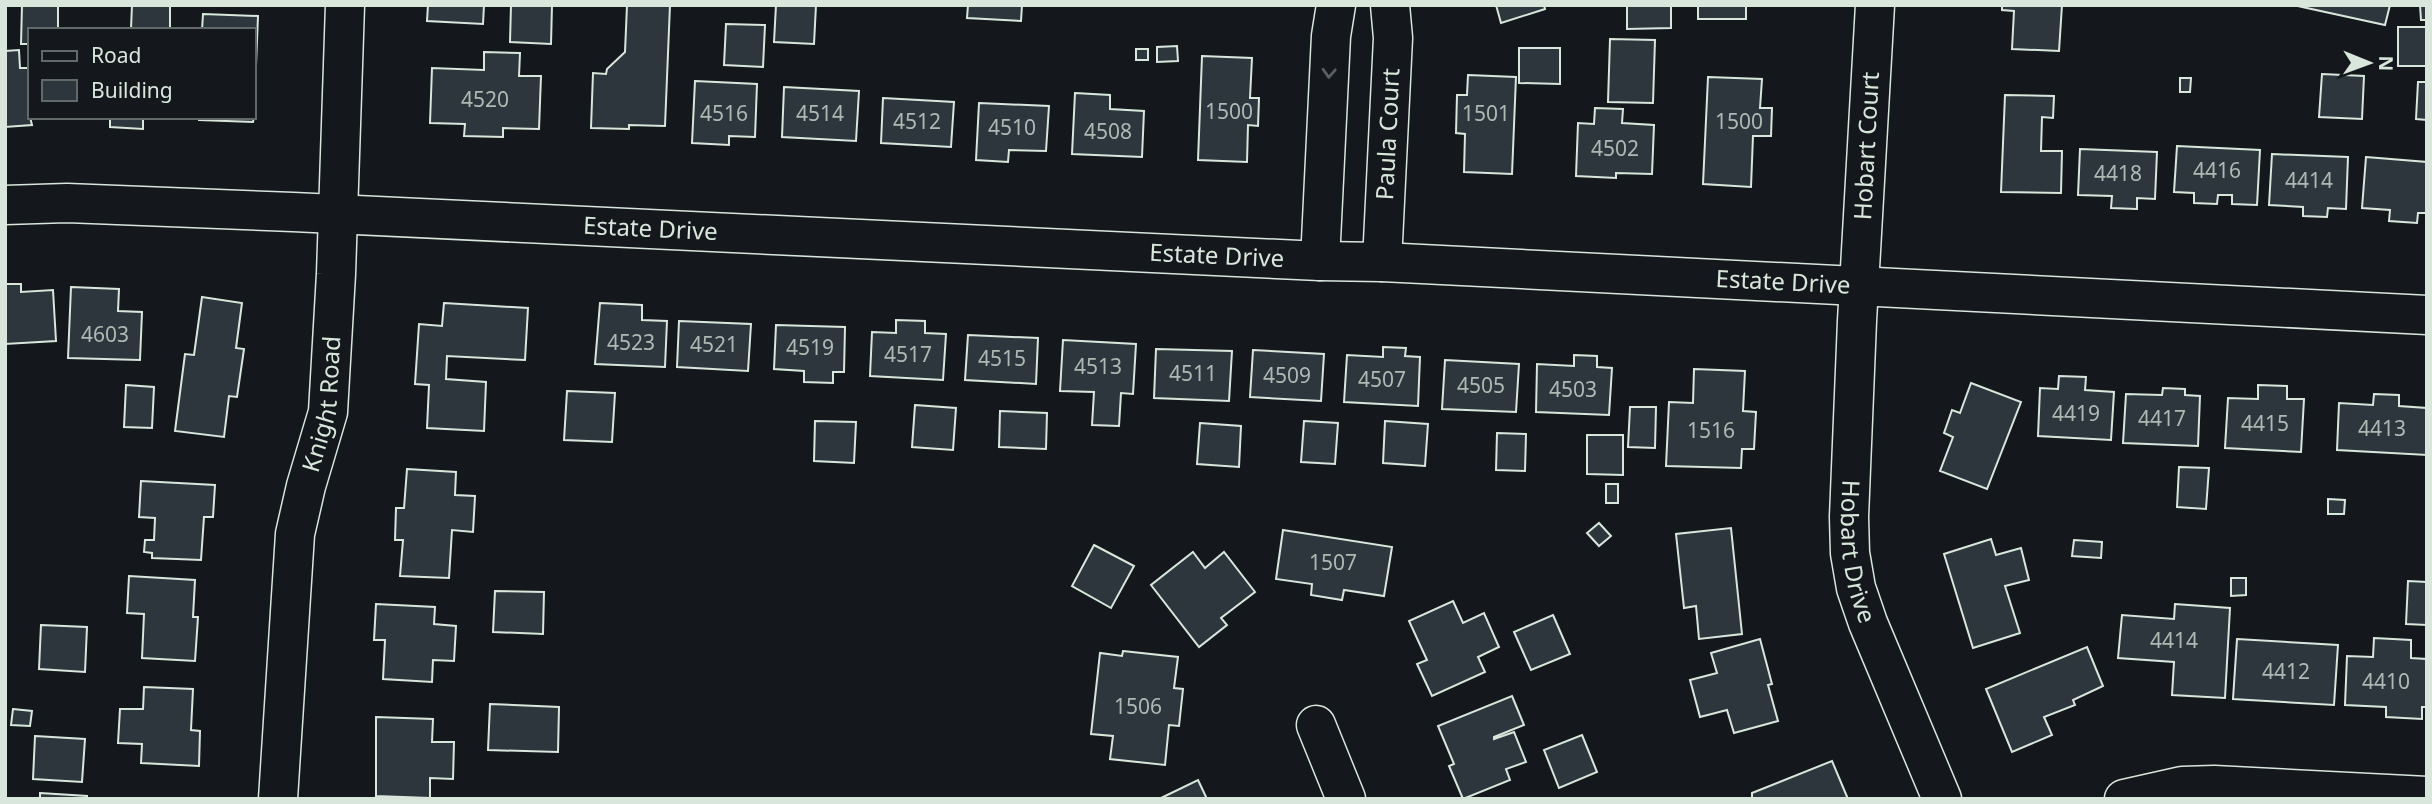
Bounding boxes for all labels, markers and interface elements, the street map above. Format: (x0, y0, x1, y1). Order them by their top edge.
legend (28, 28, 256, 119)
north arrow (2334, 28, 2404, 98)
text: Road (91, 41, 141, 69)
text: N (2373, 55, 2399, 71)
street label: Paula Court (1367, 67, 1407, 201)
one-way arrow (1322, 68, 1337, 79)
street label: Hobart Court (1845, 71, 1886, 221)
text: Building (91, 76, 173, 104)
house number: 4520 (461, 85, 509, 113)
house number: 1500 (1205, 97, 1253, 125)
house number: 4516 (700, 99, 748, 127)
house number: 4514 (796, 99, 844, 127)
house number: 1501 (1462, 99, 1510, 127)
house number: 4512 (893, 107, 941, 135)
house number: 1500 (1715, 107, 1763, 135)
house number: 4510 (988, 113, 1036, 141)
house number: 4508 (1084, 117, 1132, 145)
house number: 4502 (1591, 134, 1639, 162)
house number: 4416 (2193, 156, 2241, 184)
house number: 4418 (2094, 159, 2142, 187)
house number: 4414 (2285, 166, 2333, 194)
street label: Estate Drive (582, 208, 719, 247)
street label: Estate Drive (1149, 235, 1285, 274)
street label: Estate Drive (1715, 261, 1851, 301)
house number: 4603 (81, 320, 129, 348)
house number: 4523 (607, 328, 655, 356)
house number: 4521 (690, 330, 738, 358)
house number: 4519 (786, 333, 834, 361)
street label: Knight Road (293, 335, 347, 476)
house number: 4517 (884, 340, 932, 368)
house number: 4515 (978, 344, 1026, 372)
house number: 4513 (1074, 352, 1122, 380)
house number: 4511 (1169, 359, 1217, 387)
house number: 4509 (1263, 361, 1311, 389)
house number: 4507 (1358, 365, 1406, 393)
house number: 4505 (1457, 371, 1505, 399)
house number: 4503 (1549, 375, 1597, 403)
house number: 4419 (2052, 399, 2100, 427)
house number: 4417 (2138, 404, 2186, 432)
house number: 4415 (2241, 409, 2289, 437)
house number: 4413 (2358, 414, 2406, 442)
house number: 1516 (1687, 416, 1735, 444)
street label: Hobart Drive (1834, 479, 1885, 627)
house number: 1507 (1309, 548, 1357, 576)
house number: 4414 (2150, 626, 2198, 654)
house number: 4412 (2262, 657, 2310, 685)
house number: 4410 (2362, 667, 2410, 695)
house number: 1506 (1114, 692, 1162, 720)

